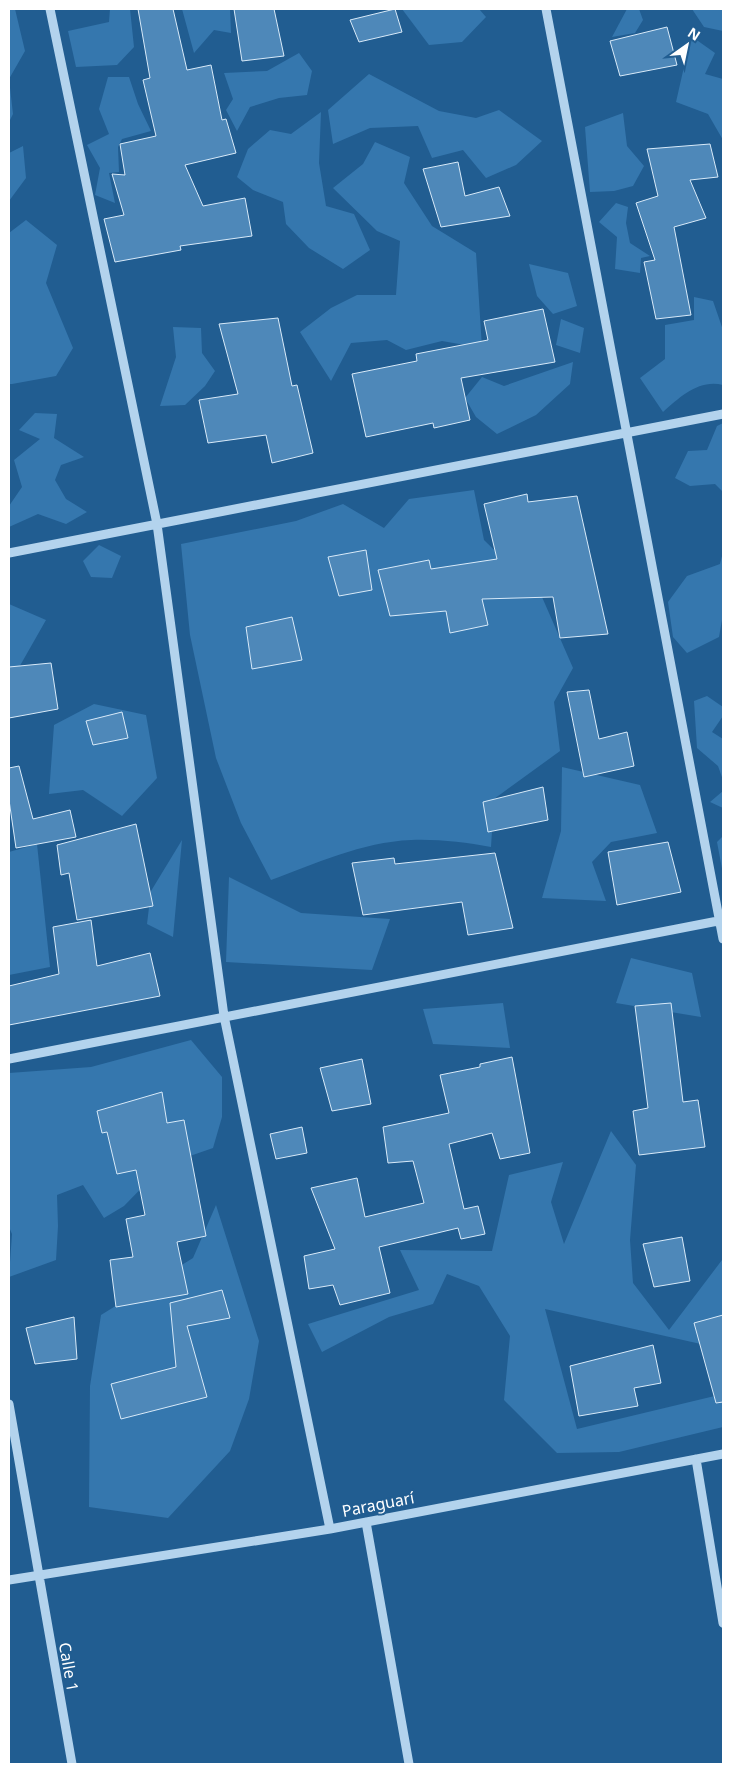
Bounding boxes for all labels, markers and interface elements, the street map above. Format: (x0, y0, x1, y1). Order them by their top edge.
north arrow (662, 20, 712, 70)
text: N (684, 23, 704, 45)
street label: Paraguarí (340, 1486, 417, 1522)
street label: Calle 1 (54, 1641, 84, 1693)

